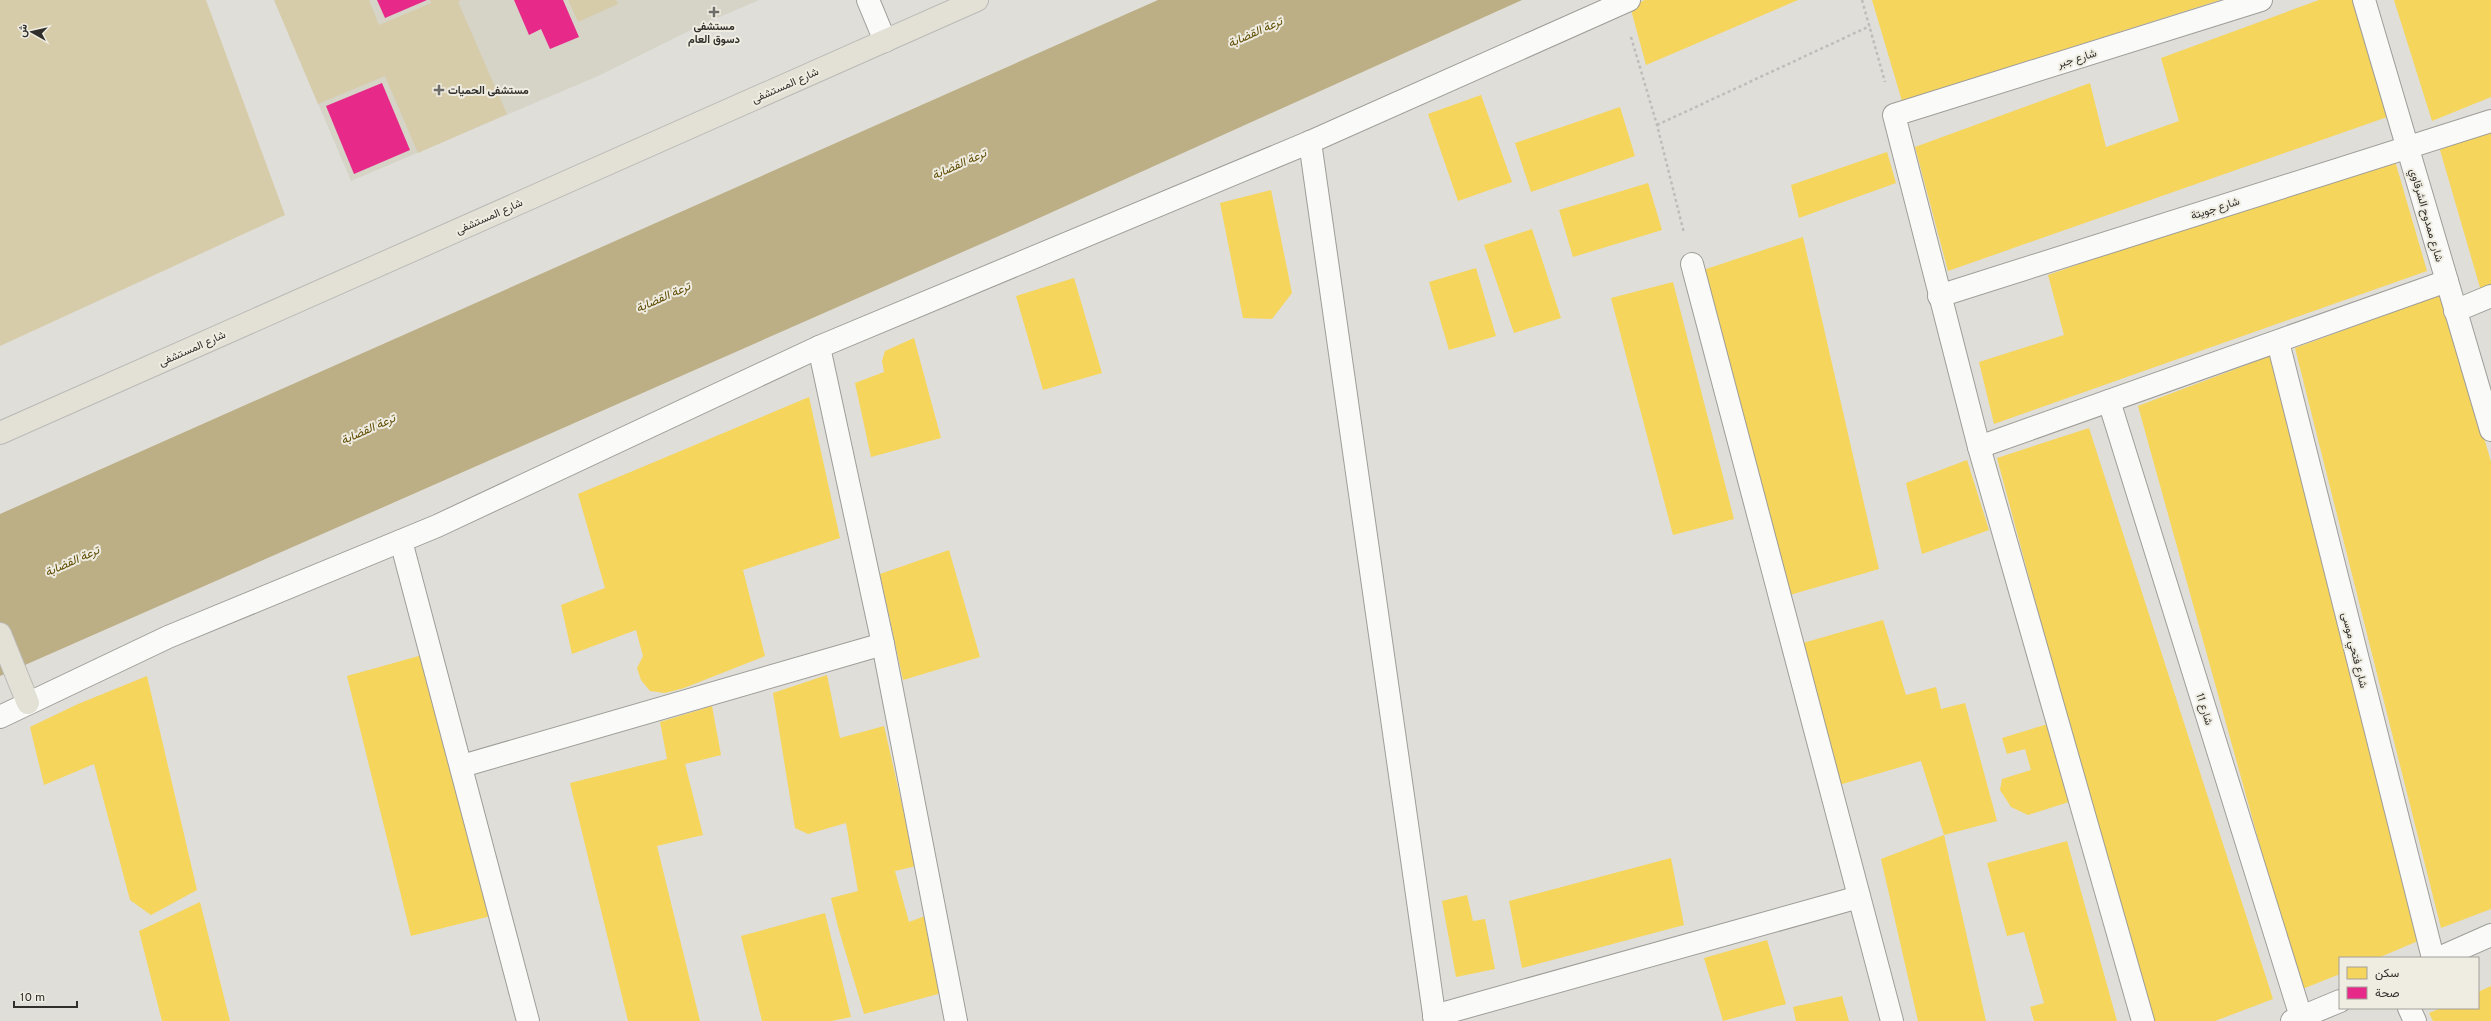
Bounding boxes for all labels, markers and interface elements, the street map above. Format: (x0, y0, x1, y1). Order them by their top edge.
marker: مستشفى دسوق العام (708, 6, 720, 18)
north arrow (12, 12, 52, 52)
water label: ترعة القضابة (1226, 13, 1286, 52)
place label: مستشفى دسوق العام (688, 20, 741, 47)
text: ش (15, 23, 31, 38)
street label: شارع جبر (2055, 46, 2099, 72)
street label: شارع المستشفى (750, 65, 821, 107)
marker: مستشفى الحميات (433, 84, 445, 96)
place label: مستشفى الحميات (448, 84, 529, 98)
water label: ترعة القضابة (930, 145, 990, 184)
street label: شارع ممدوح الشرقاوي (2404, 167, 2446, 265)
street label: شارع جويتة (2189, 194, 2242, 223)
street label: شارع المستشفى (454, 196, 525, 238)
water label: ترعة القضابة (634, 278, 694, 317)
street label: شارع المستشفى (157, 328, 228, 370)
water label: ترعة القضابة (339, 410, 399, 449)
water label: ترعة القضابة (43, 542, 103, 581)
street label: شارع فتحي موسى (2336, 611, 2370, 690)
street label: شارع 11 (2193, 691, 2216, 727)
legend (2339, 957, 2479, 1009)
text: سكن (2375, 966, 2399, 982)
scale bar (14, 983, 77, 1009)
text: صحة (2375, 986, 2399, 1002)
text: 10 m (20, 990, 45, 1006)

